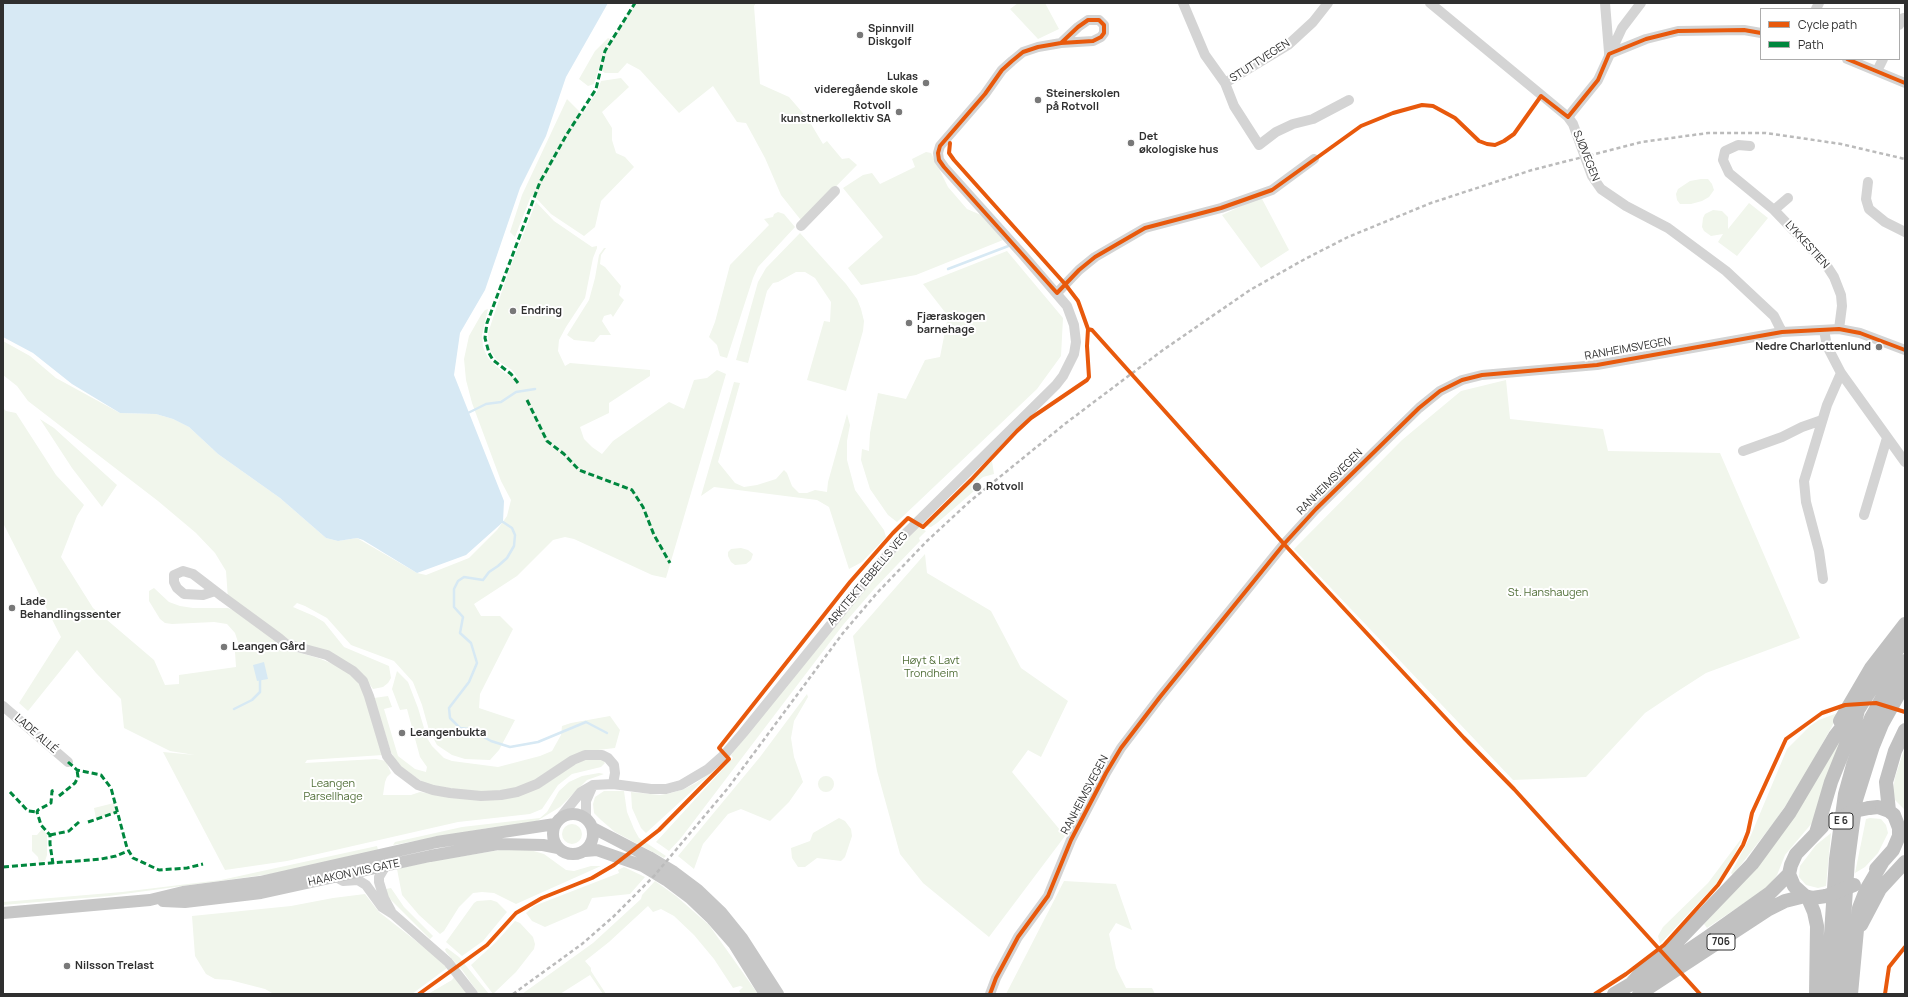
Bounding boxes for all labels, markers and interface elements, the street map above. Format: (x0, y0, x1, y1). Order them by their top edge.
legend (1760, 8, 1900, 60)
text: Cycle path (1798, 16, 1857, 33)
place label: Spinnvill Diskgolf (868, 22, 914, 48)
marker: Spinnvill Diskgolf (855, 30, 865, 40)
text: Path (1798, 36, 1824, 53)
street label: STUTTVEGEN (1227, 37, 1293, 85)
place label: Lukas videregående skole (814, 70, 918, 96)
marker: Lukas videregående skole (921, 78, 931, 88)
place label: Steinerskolen på Rotvoll (1046, 87, 1120, 113)
marker: Steinerskolen på Rotvoll (1033, 95, 1043, 105)
place label: Rotvoll kunstnerkollektiv SA (781, 99, 891, 125)
marker: Rotvoll kunstnerkollektiv SA (894, 107, 904, 117)
street label: SJØVEGEN (1570, 129, 1602, 183)
place label: Det økologiske hus (1139, 130, 1218, 156)
marker: Det økologiske hus (1126, 138, 1136, 148)
street label: LYKKESTIEN (1782, 219, 1832, 271)
place label: Endring (521, 304, 562, 318)
marker: Endring (508, 306, 518, 316)
place label: Fjæraskogen barnehage (917, 310, 985, 336)
marker: Fjæraskogen barnehage (904, 318, 914, 328)
street label: RANHEIMSVEGEN (1584, 335, 1672, 363)
place label: Nedre Charlottenlund (1755, 340, 1871, 354)
marker: Nedre Charlottenlund (1874, 342, 1884, 352)
street label: RANHEIMSVEGEN (1294, 446, 1366, 518)
place label: Rotvoll (986, 480, 1024, 494)
marker: Rotvoll (971, 481, 983, 493)
street label: ARKITEKT EBBELLS VEG (825, 530, 911, 628)
park label: St. Hanshaugen (1508, 586, 1588, 600)
place label: Lade Behandlingssenter (20, 595, 121, 621)
marker: Lade Behandlingssenter (7, 603, 17, 613)
place label: Leangen Gård (232, 640, 305, 654)
marker: Leangen Gård (219, 642, 229, 652)
park label: Høyt & Lavt Trondheim (902, 654, 960, 680)
street label: LADE ALLÉ (12, 712, 60, 756)
place label: Leangenbukta (410, 726, 486, 740)
marker: Leangenbukta (397, 728, 407, 738)
street label: RANHEIMSVEGEN (1059, 753, 1111, 837)
park label: Leangen Parsellhage (303, 777, 363, 803)
road number: E 6 (1829, 813, 1853, 829)
street label: HAAKON VIIS GATE (307, 857, 401, 889)
road number: 706 (1707, 934, 1735, 950)
place label: Nilsson Trelast (75, 959, 154, 973)
marker: Nilsson Trelast (62, 961, 72, 971)

